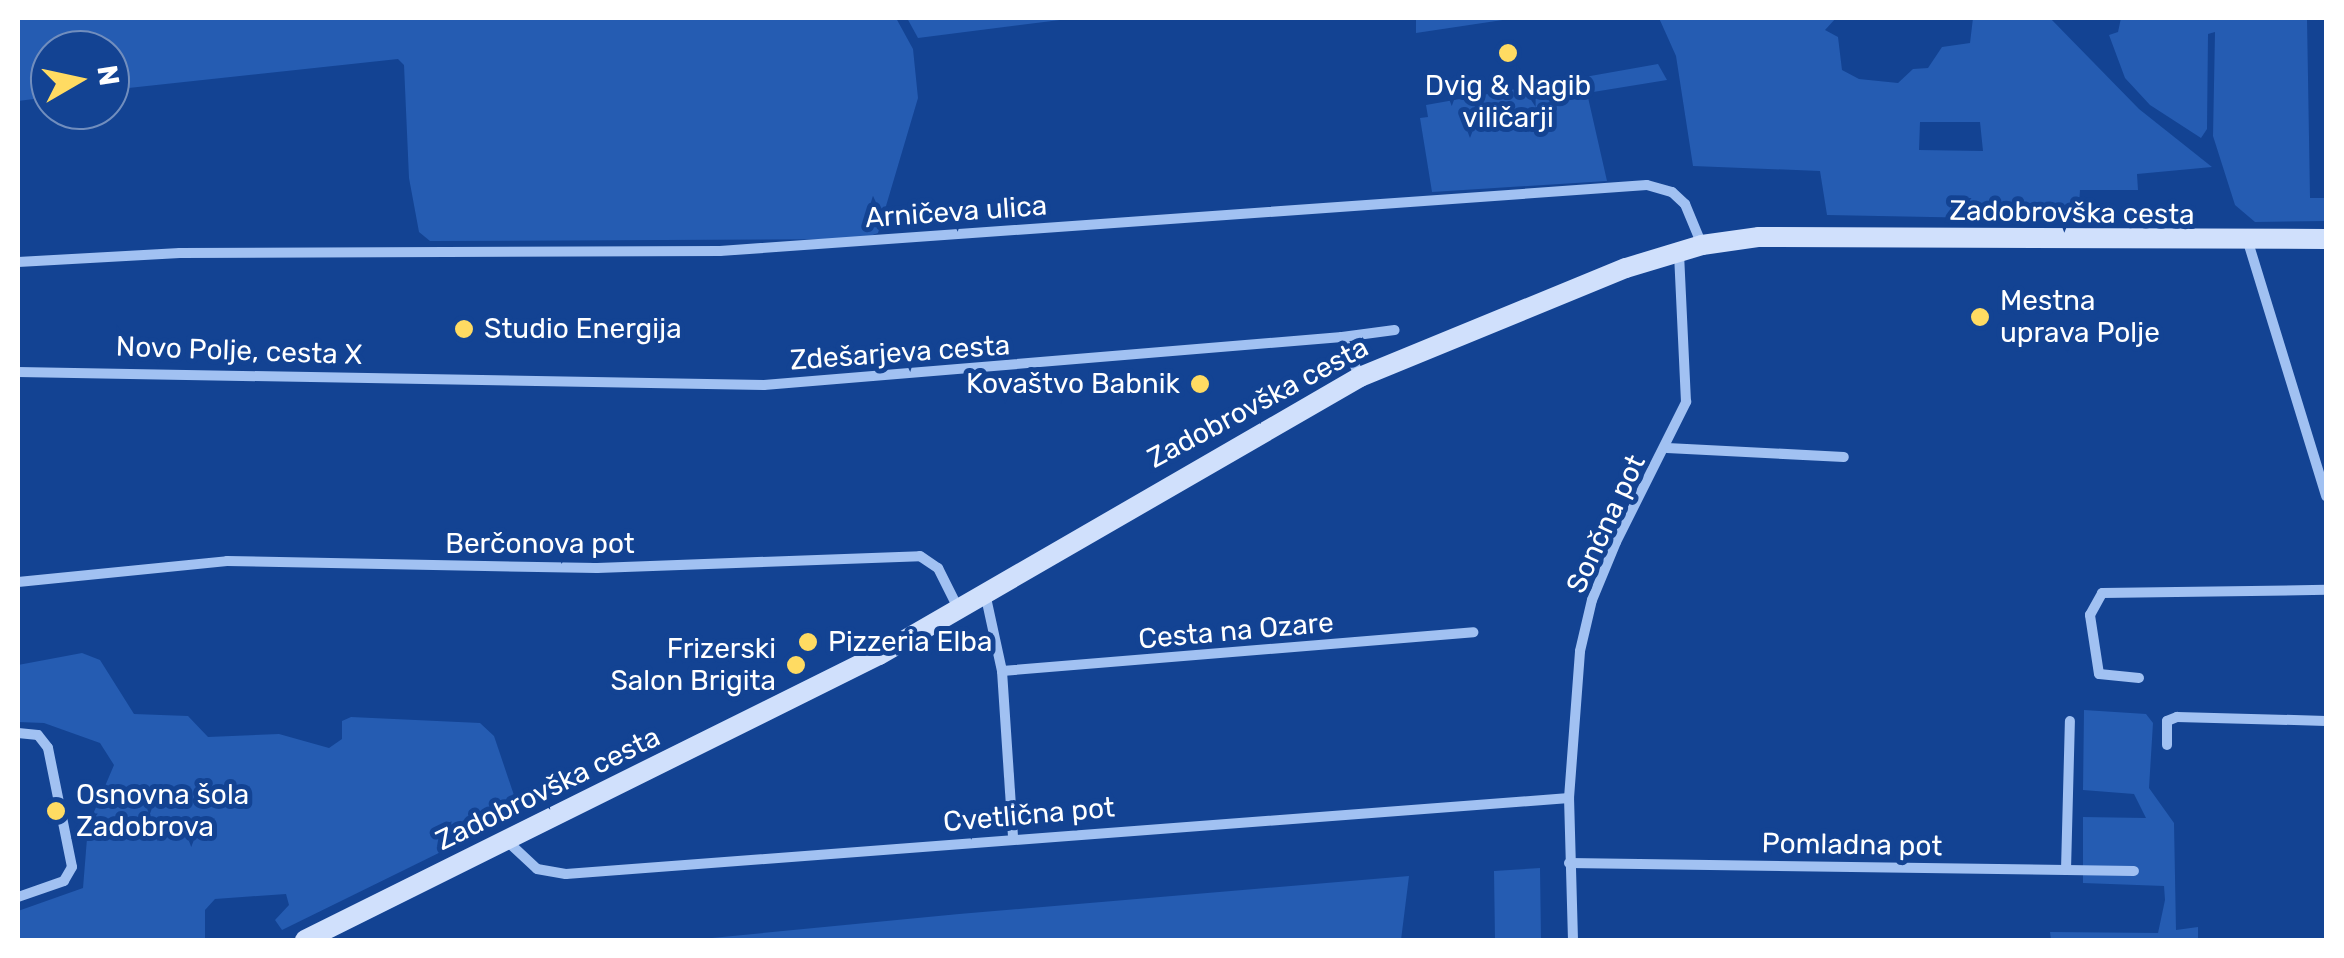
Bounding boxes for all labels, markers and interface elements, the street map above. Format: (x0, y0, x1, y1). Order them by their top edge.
north arrow (30, 30, 130, 130)
marker: Dvig & Nagib viličarji (1497, 42, 1519, 64)
text: N (90, 63, 126, 88)
place label: Dvig & Nagib viličarji (1425, 69, 1591, 135)
street label: Arničeva ulica (864, 189, 1048, 235)
street label: Zadobrovška cesta (1949, 194, 2195, 232)
place label: Mestna uprava Polje (2000, 284, 2160, 350)
marker: Mestna uprava Polje (1969, 306, 1991, 328)
place label: Studio Energija (484, 312, 682, 346)
marker: Studio Energija (453, 318, 475, 340)
street label: Zdešarjeva cesta (789, 329, 1011, 377)
street label: Novo Polje, cesta X (115, 330, 363, 372)
street label: Zadobrovška cesta (1142, 331, 1374, 475)
place label: Kovaštvo Babnik (966, 367, 1180, 401)
marker: Kovaštvo Babnik (1189, 373, 1211, 395)
street label: Sončna pot (1559, 449, 1653, 599)
street label: Berčonova pot (445, 527, 635, 561)
street label: Cesta na Ozare (1137, 606, 1335, 656)
place label: Pizzeria Elba (828, 625, 992, 659)
marker: Pizzeria Elba (797, 631, 819, 653)
place label: Frizerski Salon Brigita (610, 632, 776, 698)
marker: Frizerski Salon Brigita (785, 654, 807, 676)
street label: Zadobrovška cesta (430, 720, 666, 858)
place label: Osnovna šola Zadobrova (76, 778, 249, 844)
street label: Cvetlična pot (942, 791, 1116, 839)
marker: Osnovna šola Zadobrova (45, 800, 67, 822)
street label: Pomladna pot (1761, 827, 1943, 863)

